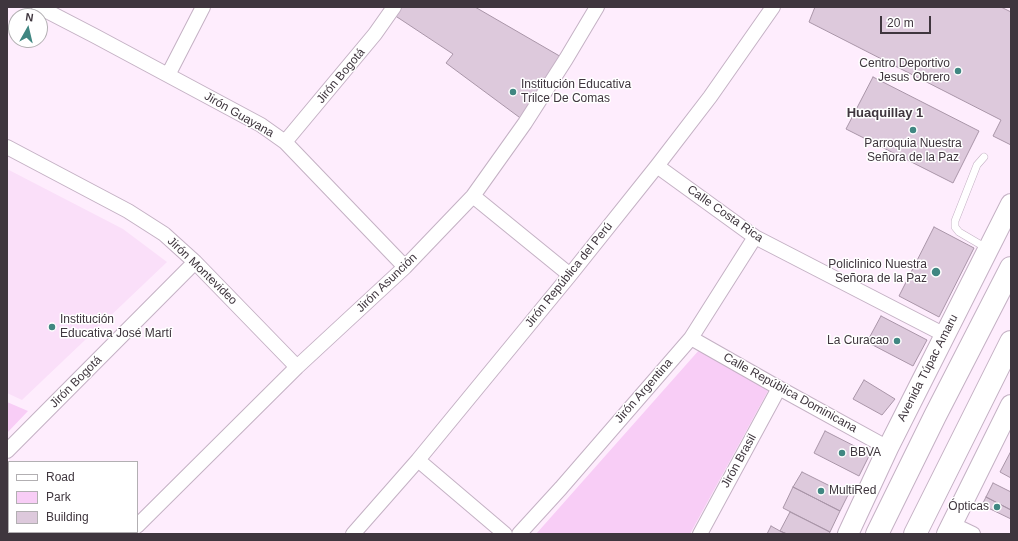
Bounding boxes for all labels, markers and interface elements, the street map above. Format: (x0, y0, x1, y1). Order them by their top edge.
north arrow (8, 8, 48, 48)
scale bar (882, 8, 933, 34)
text: N (25, 11, 34, 24)
text: 20 m (887, 16, 914, 30)
street label: Jirón Bogotá (314, 46, 368, 106)
place label: Centro Deportivo Jesus Obrero (859, 57, 950, 85)
marker: Centro Deportivo Jesus Obrero (953, 66, 963, 76)
place label: Institución Educativa Trilce De Comas (521, 78, 631, 106)
marker: Institución Educativa Trilce De Comas (508, 87, 518, 97)
street label: Jirón Guayana (202, 89, 276, 141)
district label: Huaquillay 1 (847, 105, 923, 121)
marker: Parroquia Nuestra Señora de la Paz (908, 125, 918, 135)
place label: Parroquia Nuestra Señora de la Paz (864, 137, 962, 165)
street label: Calle Costa Rica (684, 182, 766, 246)
street label: Jirón República del Perú (522, 220, 616, 330)
street label: Jirón Montevideo (164, 234, 240, 308)
street label: Jirón Asunción (354, 250, 420, 316)
place label: Policlinico Nuestra Señora de la Paz (828, 258, 927, 286)
marker: Policlinico Nuestra Señora de la Paz (930, 266, 942, 278)
street label: Avenida Túpac Amaru (895, 312, 961, 424)
place label: Institución Educativa José Martí (60, 313, 172, 341)
marker: Institución Educativa José Martí (47, 322, 57, 332)
place label: La Curacao (827, 334, 889, 348)
marker: La Curacao (892, 336, 902, 346)
street label: Calle República Dominicana (721, 350, 859, 436)
street label: Jirón Bogotá (47, 353, 105, 411)
street label: Jirón Argentina (612, 356, 676, 426)
street label: Jirón Brasil (718, 432, 760, 490)
place label: BBVA (850, 446, 881, 460)
marker: BBVA (837, 448, 847, 458)
legend (8, 461, 138, 533)
text: Road (46, 470, 75, 484)
place label: MultiRed (829, 484, 876, 498)
marker: MultiRed (816, 486, 826, 496)
text: Park (46, 490, 71, 504)
place label: Ópticas (948, 500, 989, 514)
marker: Ópticas (992, 502, 1002, 512)
text: Building (46, 510, 89, 524)

